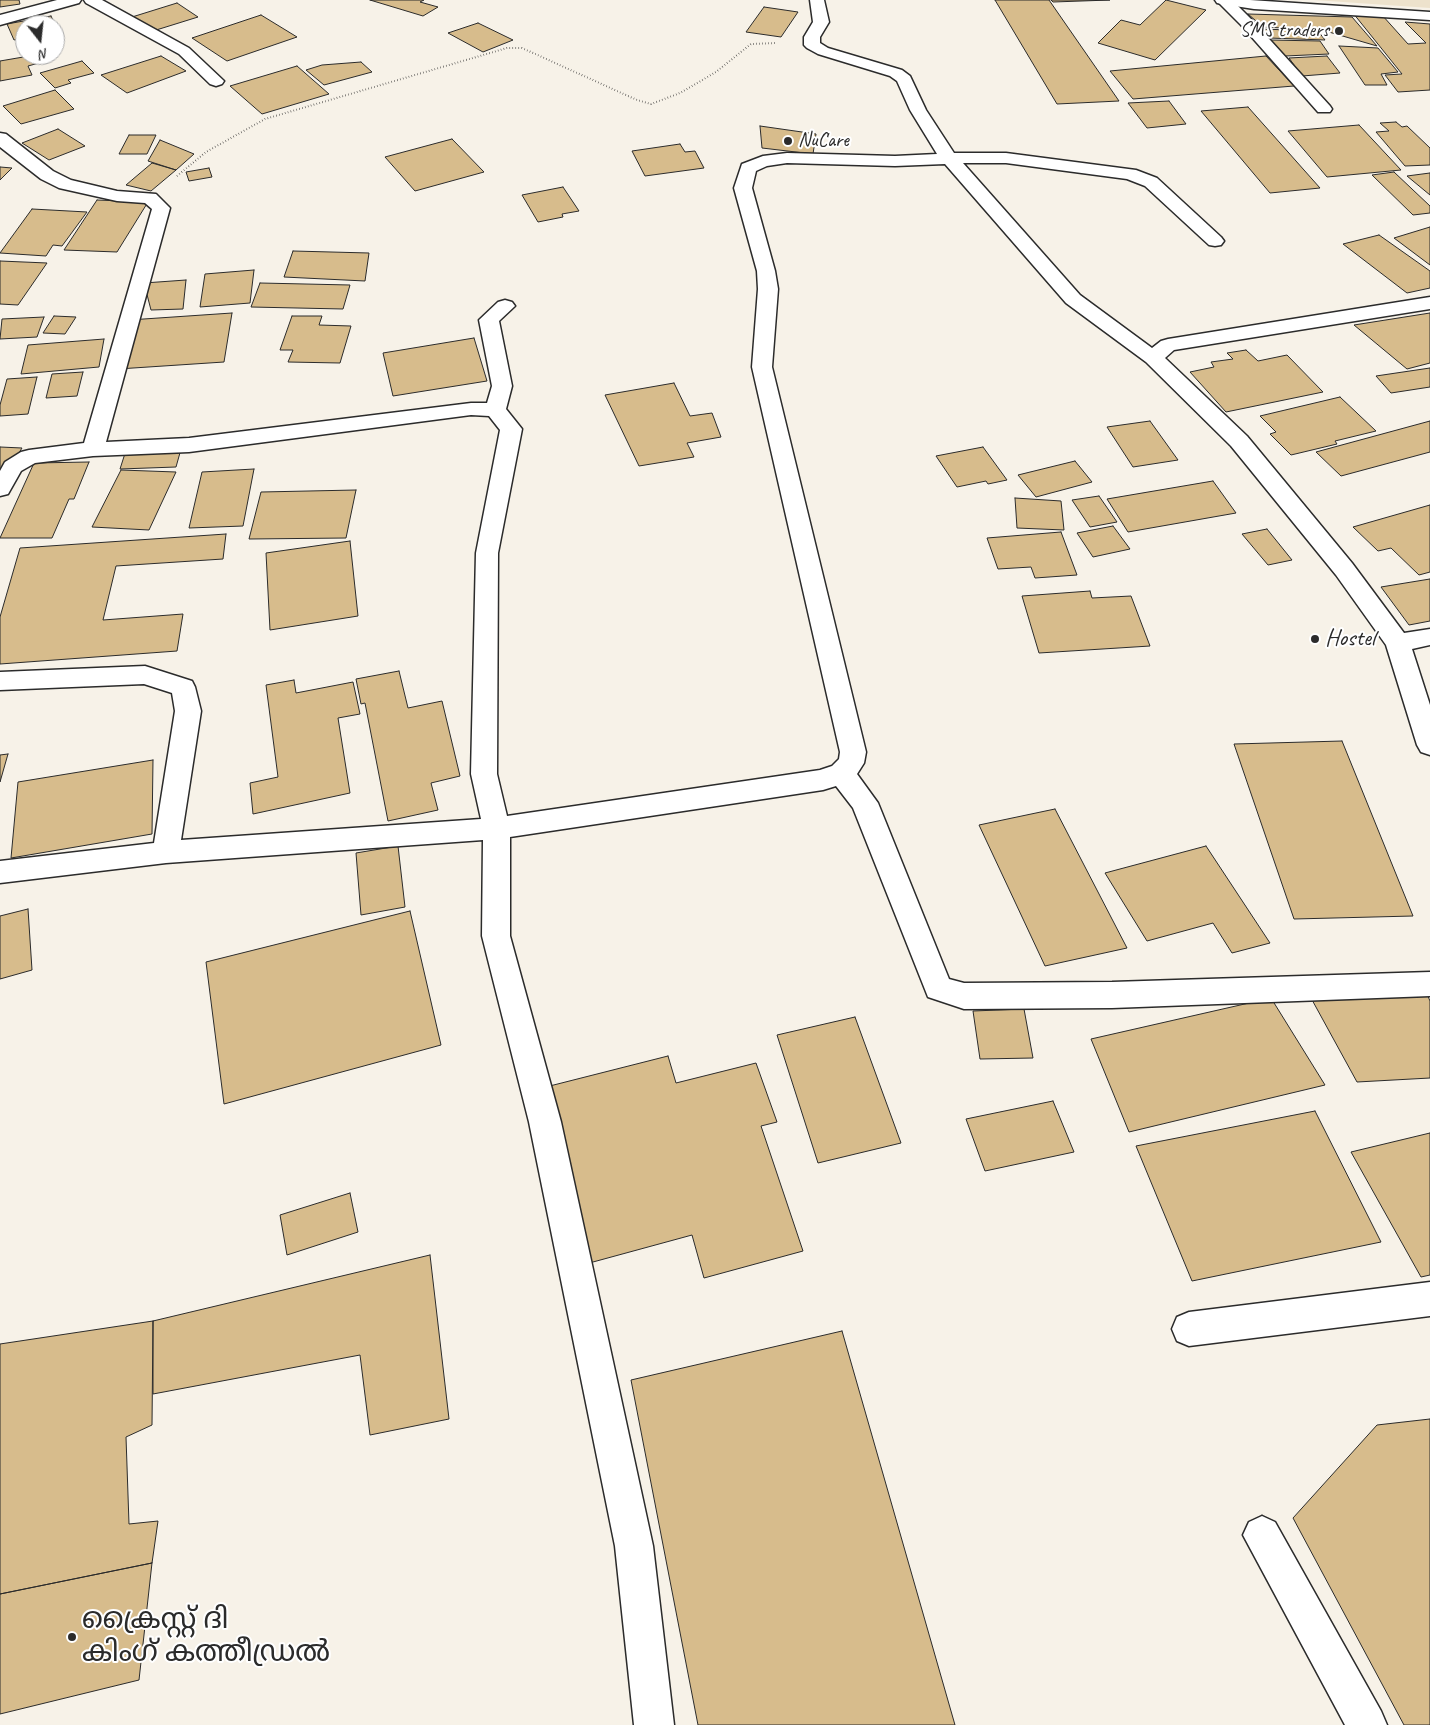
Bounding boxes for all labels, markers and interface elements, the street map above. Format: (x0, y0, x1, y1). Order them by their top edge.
north arrow (15, 15, 65, 65)
place label: SMS traders (1240, 19, 1329, 43)
marker: SMS traders (1333, 25, 1345, 37)
text: N (37, 45, 51, 63)
place label: NuCare (798, 129, 849, 153)
marker: NuCare (782, 135, 794, 147)
place label: Hostel (1325, 625, 1375, 653)
marker: Hostel (1309, 633, 1321, 645)
place label: ക്രൈസ്റ്റ് ദി കിംഗ് കത്തീഡ്രൽ (82, 1603, 330, 1671)
marker: ക്രൈസ്റ്റ് ദി കിംഗ് കത്തീഡ്രൽ (66, 1631, 78, 1643)

